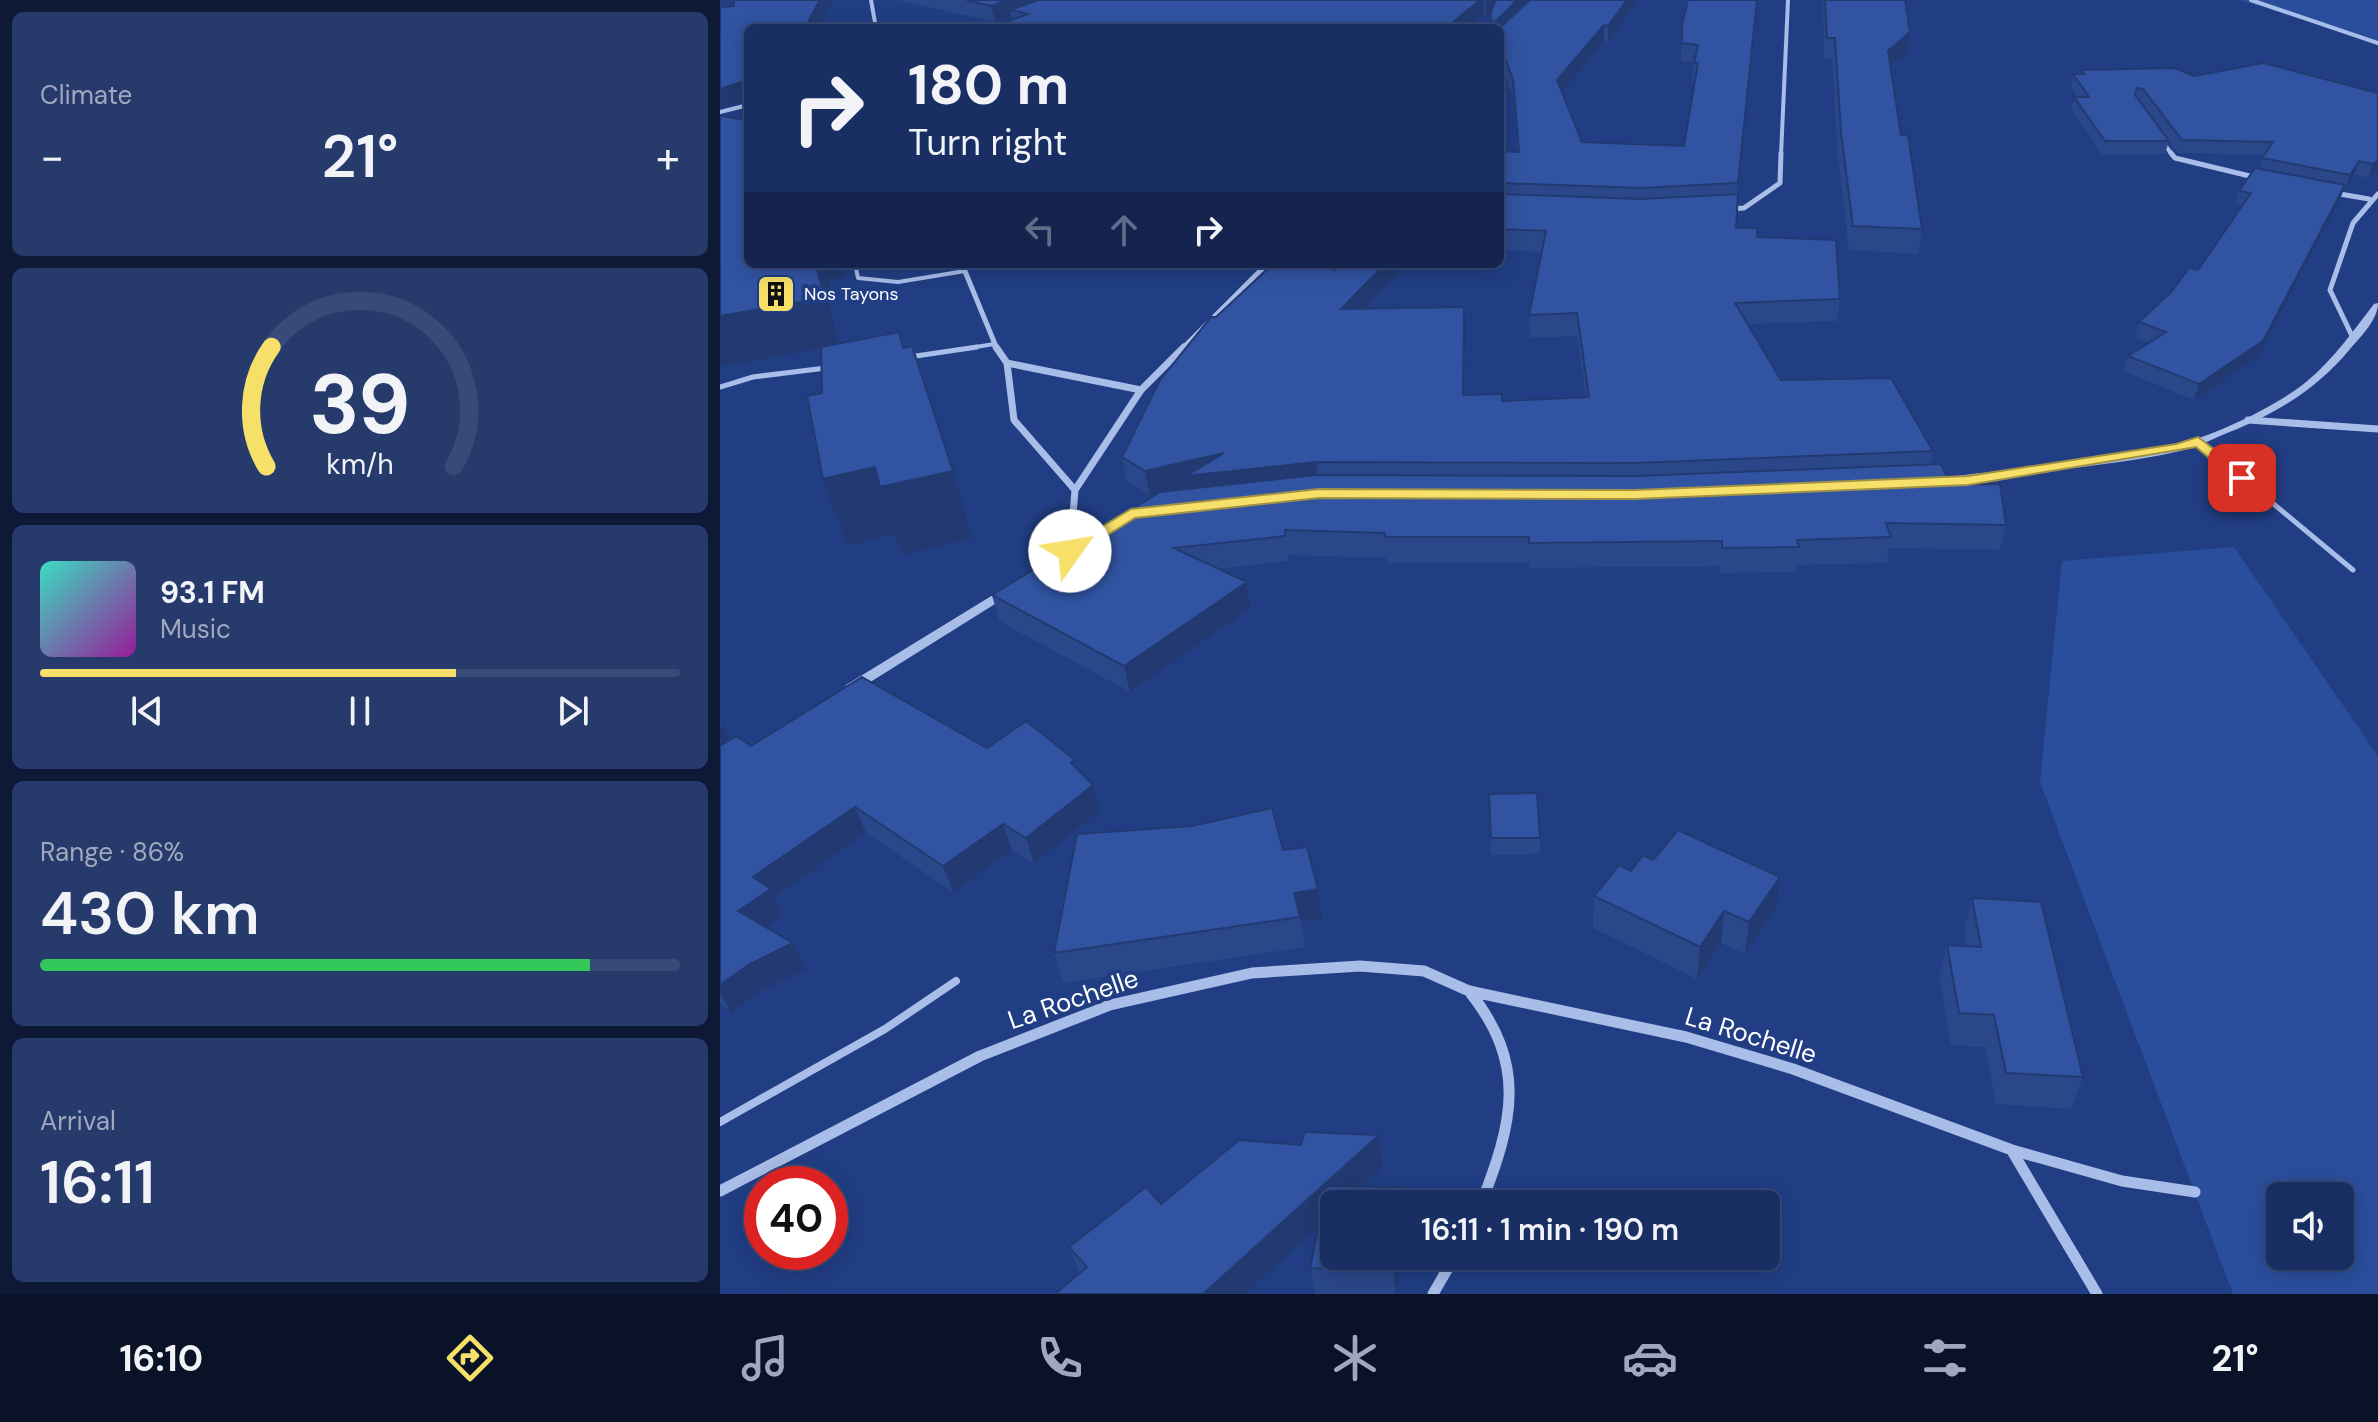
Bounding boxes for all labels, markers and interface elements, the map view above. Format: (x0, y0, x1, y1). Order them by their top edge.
text: 180 m (908, 48, 1069, 121)
icon: right (776, 56, 880, 160)
text: Climate (40, 78, 132, 112)
text: 21° (322, 117, 398, 196)
text: Turn right (908, 119, 1067, 166)
text: − (40, 128, 64, 186)
text: + (656, 128, 680, 186)
icon: left (1018, 208, 1062, 252)
icon: ahead (1102, 208, 1146, 252)
icon: right (1186, 208, 1230, 252)
building icon: Nos Tayons (755, 273, 797, 315)
place label: Nos Tayons (804, 282, 898, 306)
text: 39 (309, 349, 411, 458)
pin (2208, 444, 2276, 512)
text: km/h (326, 446, 394, 483)
icon: arrive (2220, 456, 2264, 500)
position arrow (1028, 509, 1112, 593)
text: 93.1 FM (160, 573, 265, 612)
text: Music (160, 612, 231, 646)
icon: previous (125, 689, 169, 733)
icon: pause (338, 689, 382, 733)
icon: next (551, 689, 595, 733)
text: Range · 86% (40, 835, 184, 869)
text: 430 km (40, 874, 260, 953)
street label: La Rochelle (1003, 961, 1143, 1037)
street label: La Rochelle (1681, 999, 1821, 1071)
text: Arrival (40, 1104, 116, 1138)
text: 16:11 (40, 1143, 155, 1222)
speed limit sign: 40 (744, 1166, 848, 1270)
map controls (2266, 1182, 2354, 1270)
button: sound (2266, 1182, 2354, 1270)
text: 16:11 · 1 min · 190 m (1421, 1210, 1679, 1249)
icon: directions (442, 1330, 498, 1386)
icon: music (737, 1330, 793, 1386)
icon: phone (1032, 1330, 1088, 1386)
icon: climate (1327, 1330, 1383, 1386)
icon: car (1622, 1330, 1678, 1386)
icon: filters (1917, 1330, 1973, 1386)
text: 16:10 (119, 1335, 203, 1382)
text: 21° (2212, 1335, 2259, 1382)

